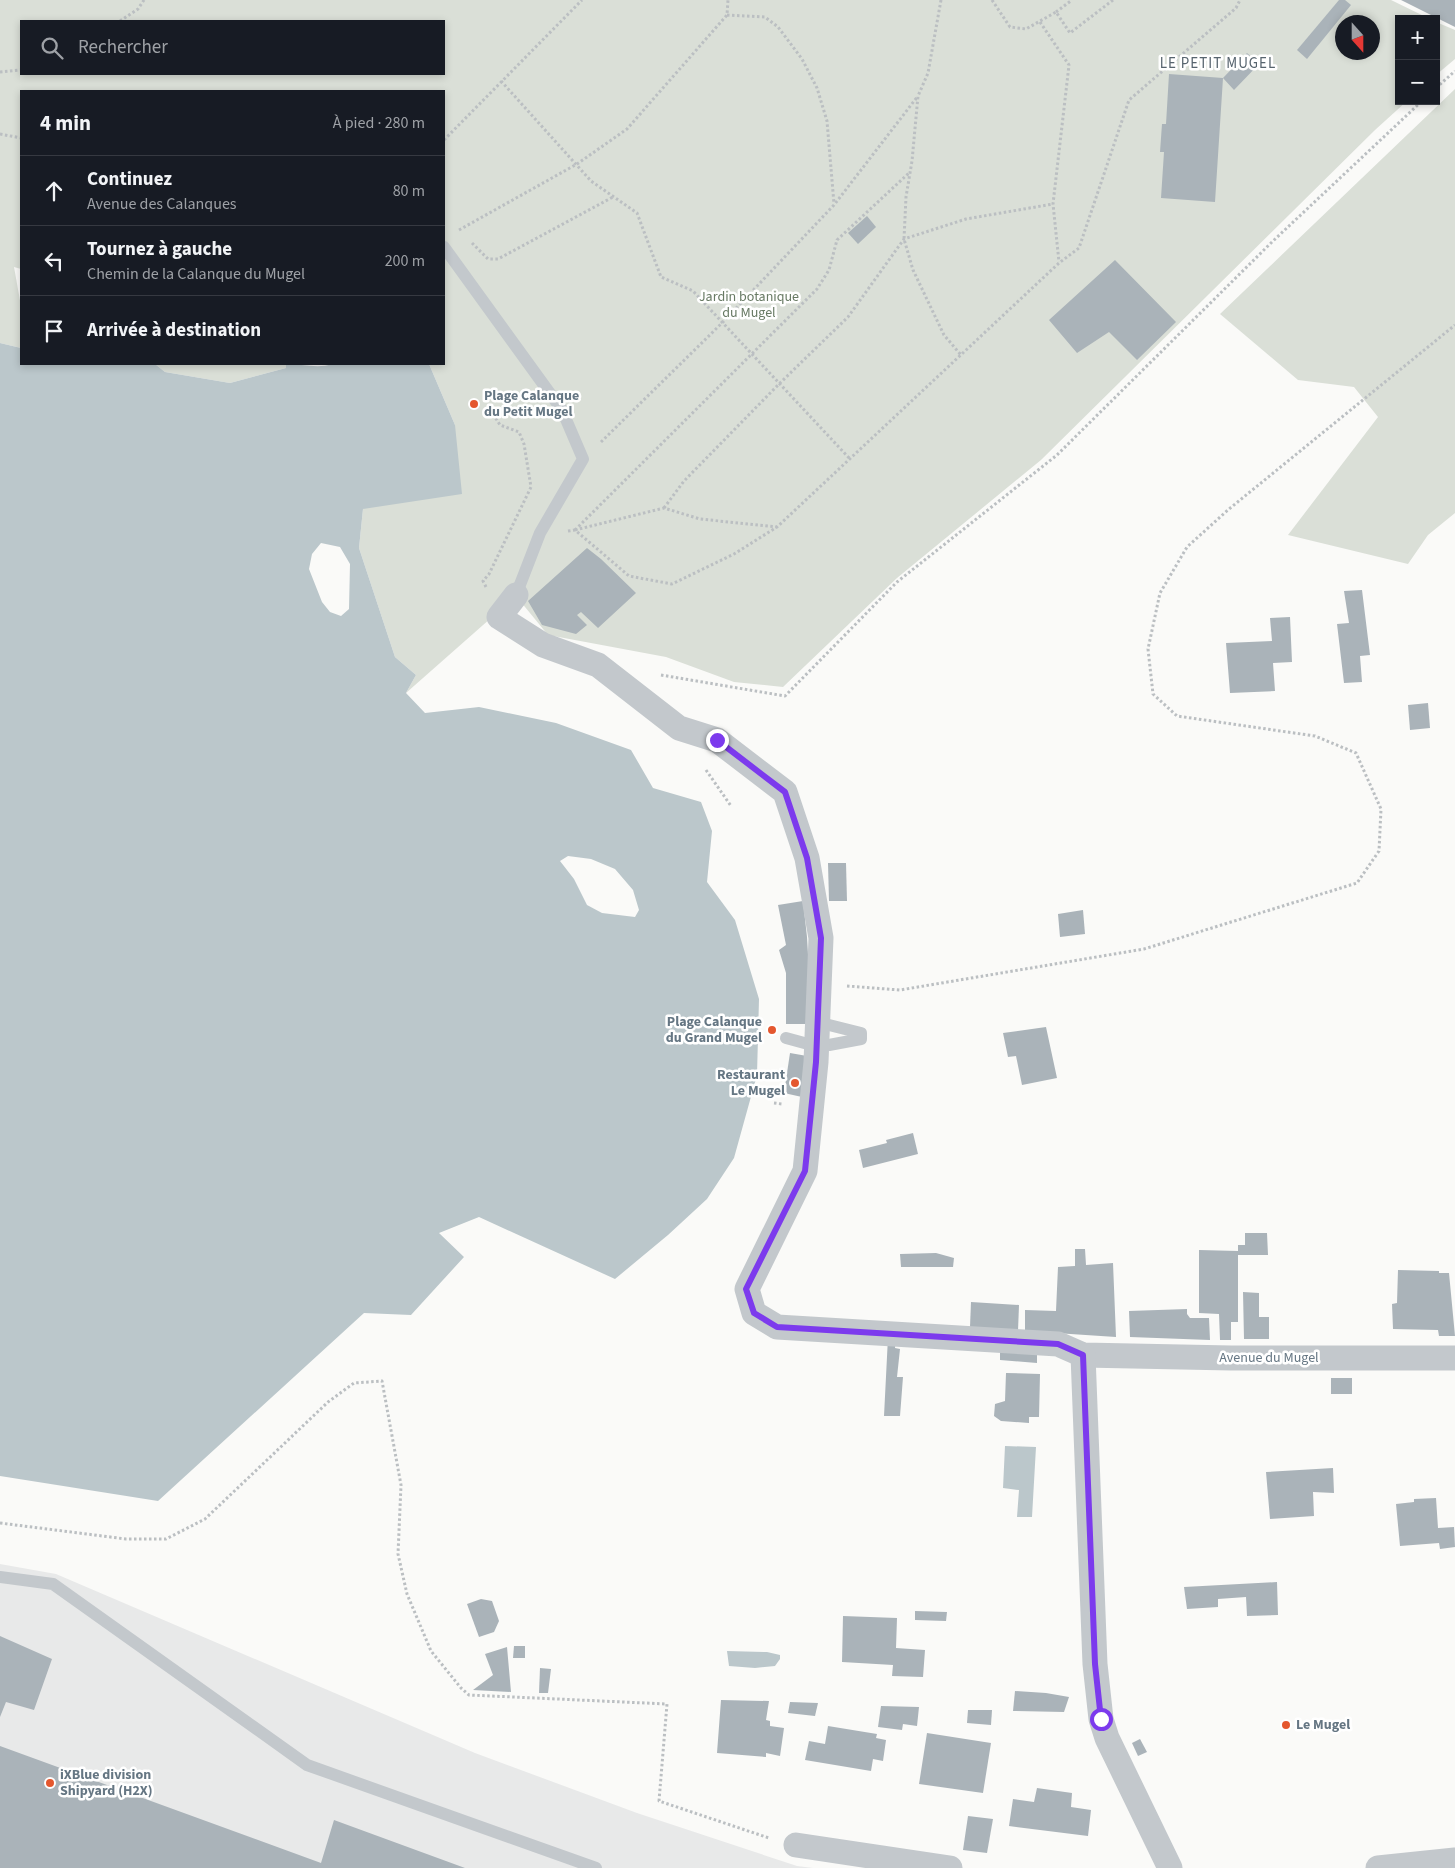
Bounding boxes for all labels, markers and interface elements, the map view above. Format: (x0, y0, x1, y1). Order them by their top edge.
north arrow (1335, 15, 1380, 60)
map controls (1395, 15, 1440, 105)
button: + (1395, 15, 1440, 60)
search box (20, 20, 445, 75)
icon: search (38, 34, 66, 62)
text: Rechercher (78, 34, 168, 61)
district label: LE PETIT MUGEL (1160, 53, 1276, 74)
button: − (1395, 60, 1440, 105)
text: 4 min (40, 108, 91, 138)
text: À pied · 280 m (333, 112, 425, 134)
text: Continuez (87, 166, 172, 193)
icon: ahead (40, 177, 68, 205)
text: 80 m (393, 180, 425, 202)
text: Avenue des Calanques (87, 193, 237, 215)
text: Tournez à gauche (87, 236, 232, 263)
icon: left (40, 247, 68, 275)
text: 200 m (385, 250, 425, 272)
text: Chemin de la Calanque du Mugel (87, 263, 305, 285)
park label: Jardin botanique du Mugel (699, 287, 799, 323)
icon: arrive (40, 317, 68, 345)
text: Arrivée à destination (87, 317, 261, 344)
place label: Plage Calanque du Petit Mugel (484, 386, 579, 422)
marker: Plage Calanque du Petit Mugel (468, 398, 480, 410)
route end (706, 729, 729, 752)
place label: Plage Calanque du Grand Mugel (666, 1012, 762, 1048)
marker: Plage Calanque du Grand Mugel (766, 1024, 778, 1036)
place label: Restaurant Le Mugel (717, 1065, 786, 1101)
marker: Restaurant Le Mugel (789, 1077, 801, 1089)
street label: Avenue du Mugel (1219, 1348, 1319, 1368)
route start (1090, 1708, 1113, 1731)
place label: Le Mugel (1296, 1715, 1350, 1735)
marker: Le Mugel (1280, 1719, 1292, 1731)
place label: iXBlue division Shipyard (H2X) (60, 1765, 153, 1801)
marker: iXBlue division Shipyard (H2X) (44, 1777, 56, 1789)

